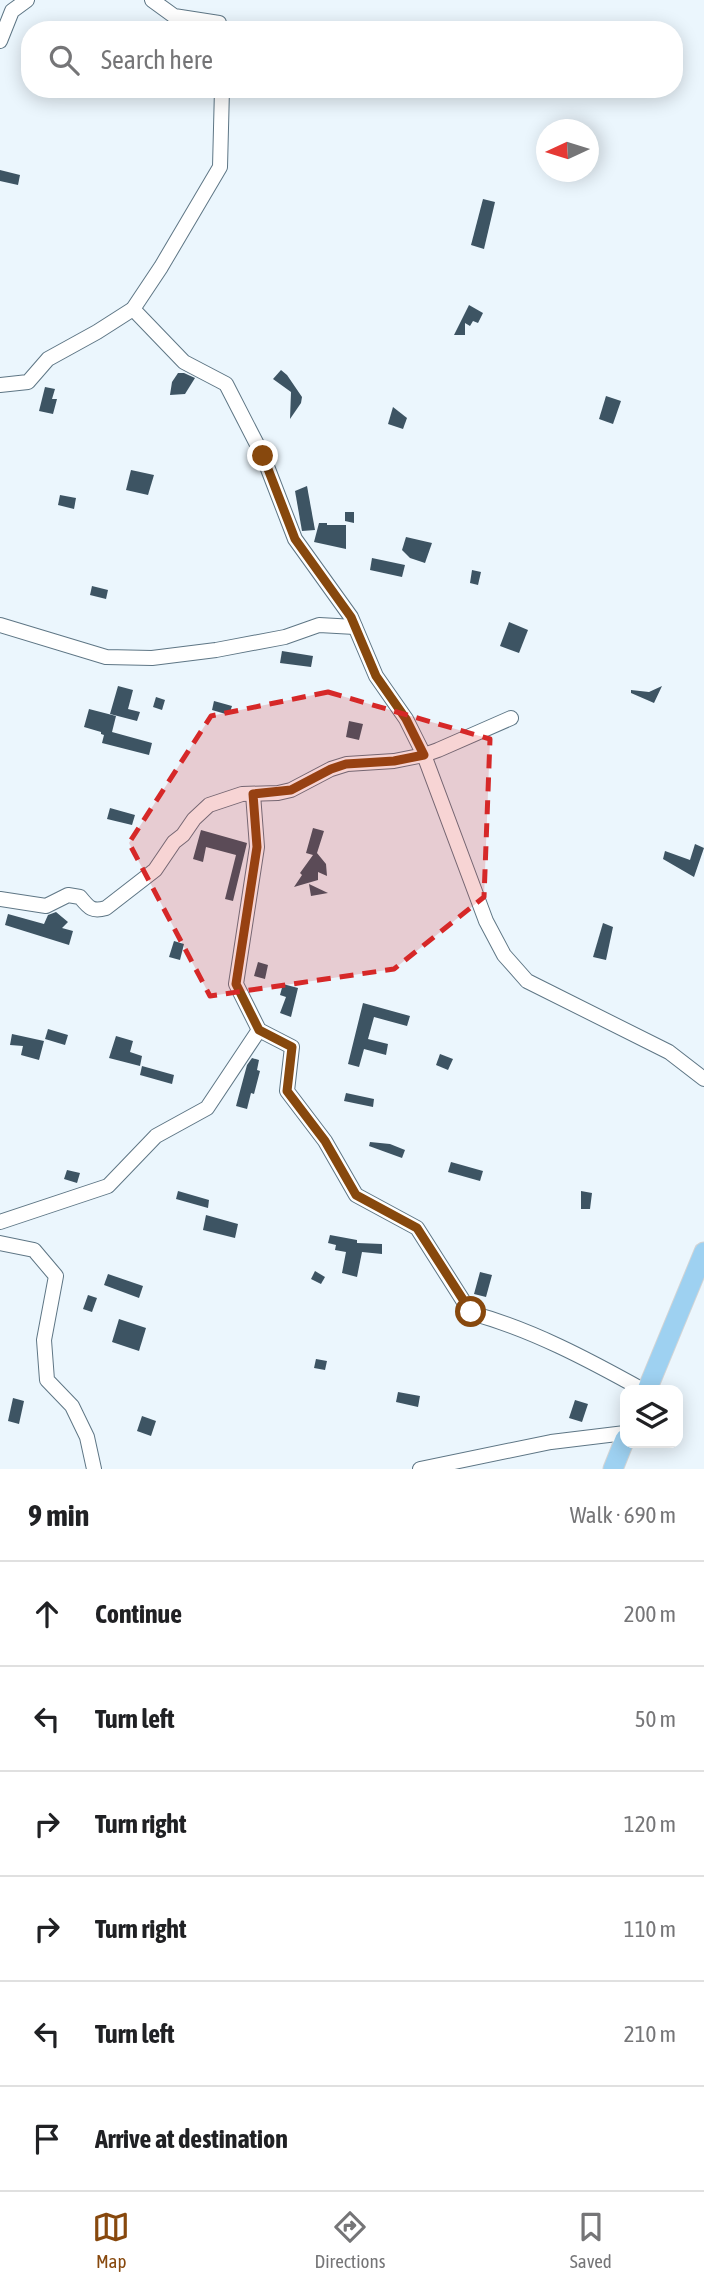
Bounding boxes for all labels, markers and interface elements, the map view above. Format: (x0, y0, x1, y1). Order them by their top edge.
search box (21, 21, 683, 98)
icon: search (45, 41, 83, 79)
text: Search here (101, 45, 213, 75)
north arrow (536, 119, 599, 182)
route end (247, 440, 278, 471)
route start (455, 1296, 486, 1327)
map controls (620, 1385, 683, 1448)
button: layers (620, 1385, 683, 1448)
text: 9 min (28, 1498, 89, 1532)
text: Walk · 690 m (570, 1502, 676, 1528)
icon: ahead (28, 1595, 66, 1633)
text: Continue (95, 1599, 182, 1629)
text: 200 m (624, 1601, 676, 1627)
icon: left (28, 1700, 66, 1738)
text: Turn left (95, 1704, 175, 1734)
text: 50 m (635, 1706, 676, 1732)
icon: right (28, 1805, 66, 1843)
text: Turn right (95, 1809, 186, 1839)
text: 120 m (624, 1811, 676, 1837)
icon: right (28, 1910, 66, 1948)
text: Turn right (95, 1914, 186, 1944)
text: 110 m (624, 1916, 676, 1942)
icon: left (28, 2015, 66, 2053)
text: Turn left (95, 2019, 175, 2049)
text: 210 m (624, 2021, 676, 2047)
icon: arrive (28, 2120, 66, 2158)
text: Arrive at destination (95, 2124, 288, 2154)
tab: Map (92, 2208, 130, 2272)
tab: Directions (315, 2208, 385, 2272)
tab: Saved (570, 2208, 612, 2272)

